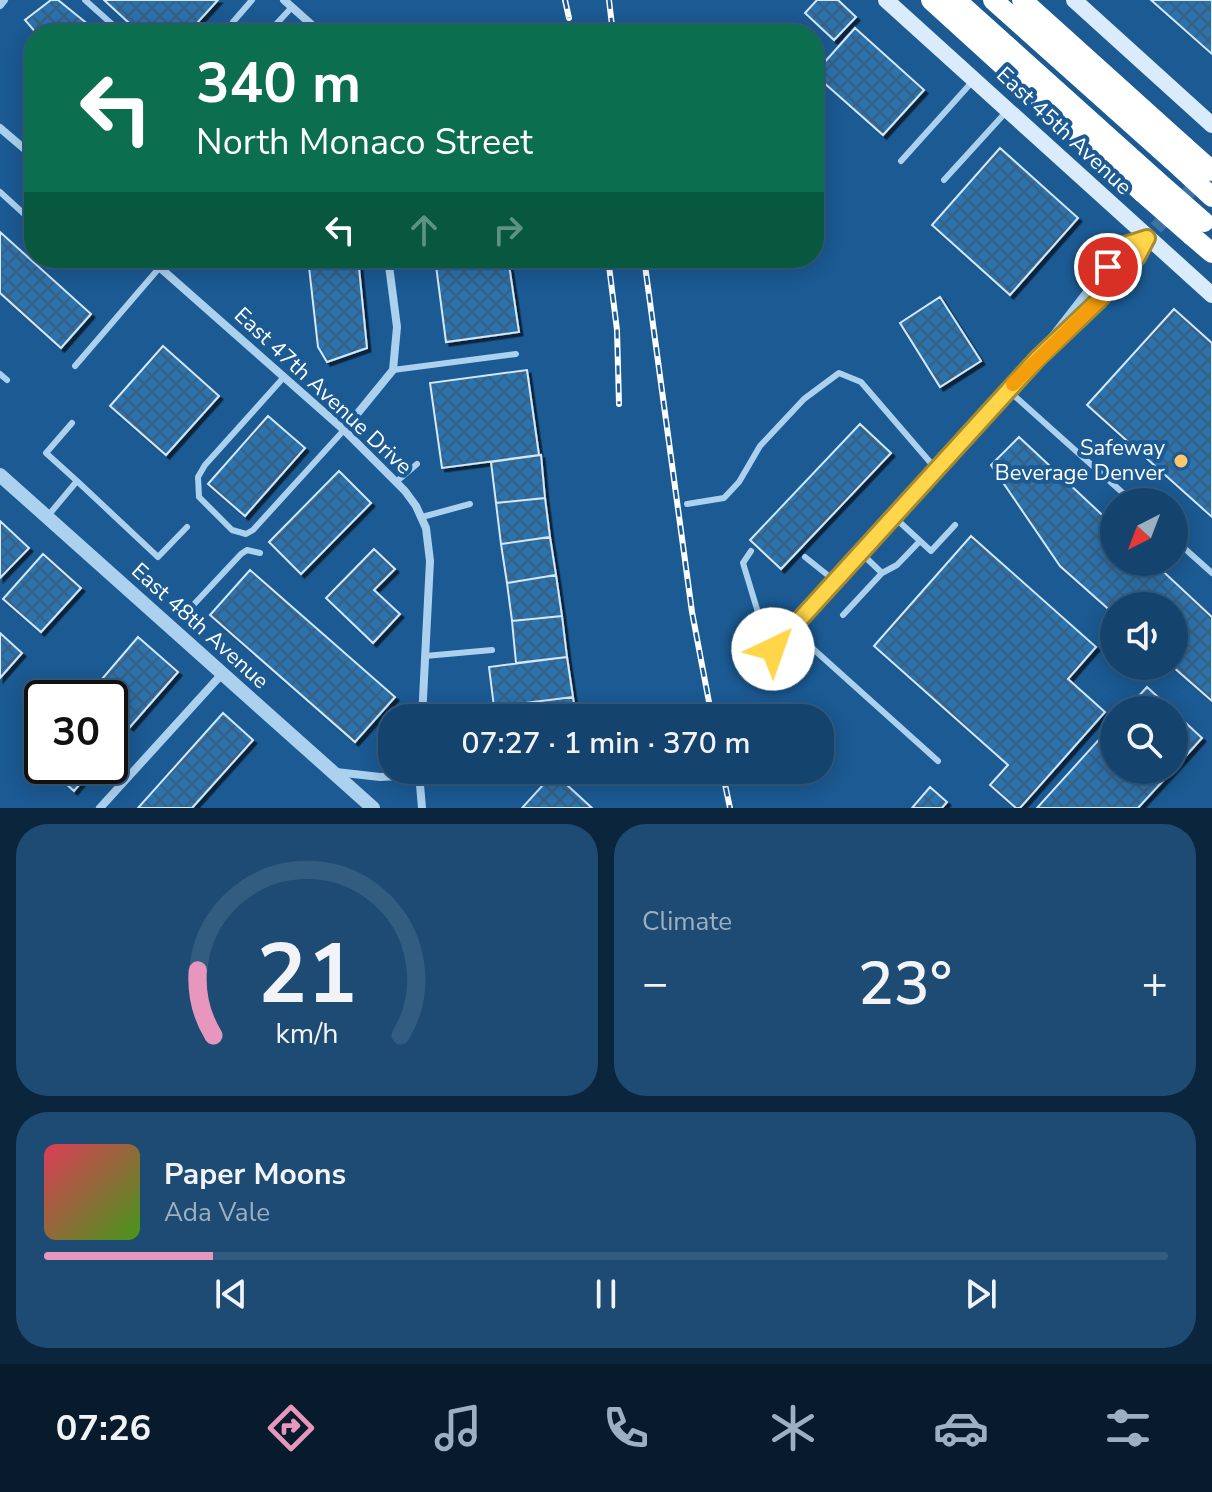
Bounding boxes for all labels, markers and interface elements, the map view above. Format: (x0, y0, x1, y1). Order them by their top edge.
text: 340 m (196, 45, 361, 122)
icon: left (64, 56, 168, 160)
street label: East 45th Avenue (990, 60, 1138, 202)
text: North Monaco Street (196, 118, 533, 167)
icon: left (318, 208, 362, 252)
icon: ahead (402, 208, 446, 252)
icon: right (486, 208, 530, 252)
pin (1074, 233, 1142, 301)
icon: arrive (1086, 245, 1130, 289)
street label: East 47th Avenue Drive (228, 301, 418, 481)
place label: Safeway Beverage Denver (995, 433, 1166, 488)
marker: Safeway Beverage Denver (1172, 452, 1190, 470)
north arrow (1100, 488, 1188, 576)
map controls (1100, 488, 1188, 784)
street label: East 48th Avenue (125, 556, 275, 696)
button: sound (1100, 592, 1188, 680)
position arrow (731, 607, 815, 691)
speed limit sign: 30 (24, 680, 128, 784)
button: search (1100, 696, 1188, 784)
text: 07:27 · 1 min · 370 m (461, 723, 751, 764)
text: Climate (642, 904, 732, 939)
text: 21 (257, 918, 357, 1031)
text: 23° (858, 943, 952, 1025)
text: − (642, 954, 668, 1014)
text: + (1142, 954, 1168, 1014)
text: km/h (276, 1014, 338, 1053)
text: Paper Moons (164, 1154, 346, 1195)
text: Ada Vale (164, 1195, 270, 1230)
icon: previous (209, 1272, 253, 1316)
icon: pause (584, 1272, 628, 1316)
icon: next (959, 1272, 1003, 1316)
icon: directions (263, 1400, 319, 1456)
icon: music (430, 1400, 486, 1456)
icon: phone (598, 1400, 654, 1456)
icon: climate (765, 1400, 821, 1456)
icon: car (933, 1400, 989, 1456)
icon: filters (1100, 1400, 1156, 1456)
text: 07:26 (56, 1404, 151, 1453)

